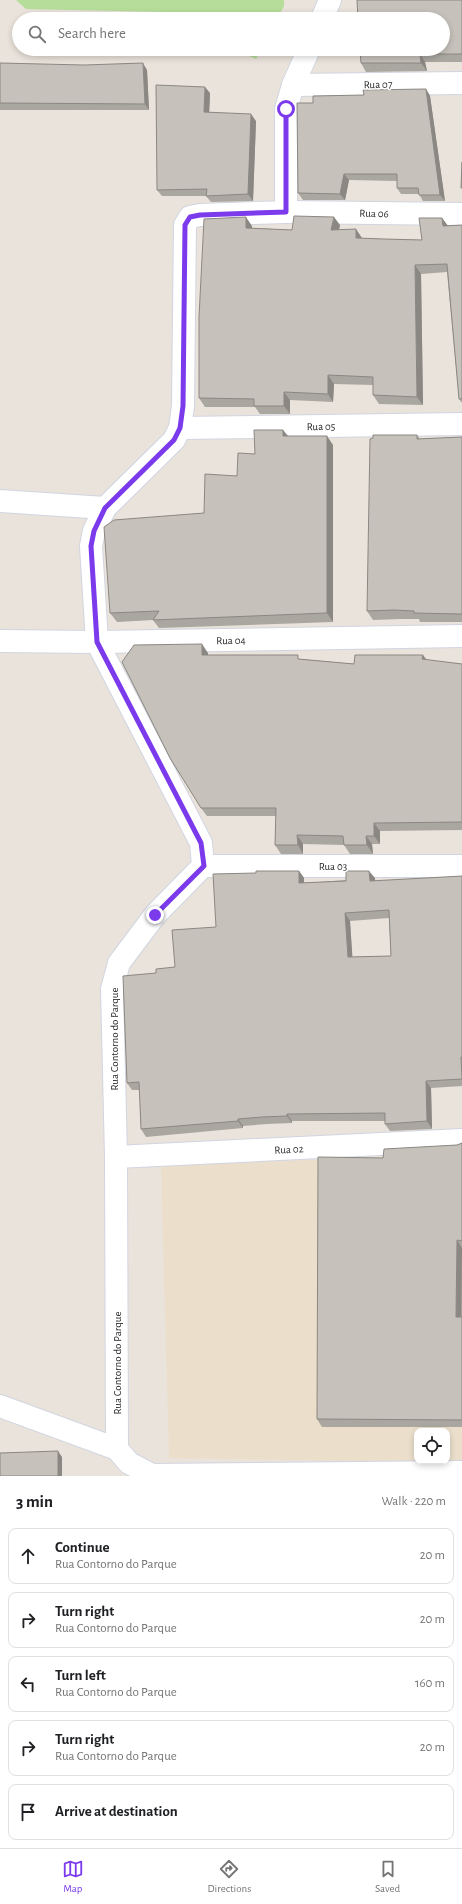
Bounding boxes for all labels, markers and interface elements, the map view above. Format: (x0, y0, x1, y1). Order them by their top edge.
search box (12, 12, 450, 56)
icon: search (26, 23, 48, 45)
text: Search here (58, 26, 126, 41)
street label: Rua 07 (364, 79, 393, 90)
route start (277, 100, 295, 118)
street label: Rua 06 (359, 208, 389, 219)
street label: Rua 05 (307, 421, 336, 432)
street label: Rua 04 (216, 635, 246, 646)
street label: Rua 03 (319, 861, 348, 872)
route end (146, 906, 164, 924)
street label: Rua Contorno do Parque (109, 987, 120, 1091)
street label: Rua 02 (274, 1143, 304, 1156)
street label: Rua Contorno do Parque (112, 1311, 123, 1415)
map controls (414, 1428, 450, 1464)
button: locate (414, 1428, 450, 1464)
text: 3 min (16, 1493, 53, 1510)
text: Walk · 220 m (381, 1495, 446, 1508)
text: Continue (55, 1540, 110, 1555)
icon: ahead (17, 1545, 39, 1567)
text: 20 m (420, 1549, 445, 1562)
text: Rua Contorno do Parque (55, 1558, 177, 1571)
text: Turn right (55, 1604, 114, 1619)
icon: right (17, 1609, 39, 1631)
text: 20 m (420, 1613, 445, 1626)
text: Rua Contorno do Parque (55, 1622, 177, 1635)
text: Turn left (55, 1668, 106, 1683)
icon: left (17, 1673, 39, 1695)
text: 160 m (415, 1677, 445, 1690)
text: Rua Contorno do Parque (55, 1686, 177, 1699)
text: Turn right (55, 1732, 114, 1747)
icon: right (17, 1737, 39, 1759)
text: 20 m (420, 1741, 445, 1754)
text: Rua Contorno do Parque (55, 1750, 177, 1763)
icon: arrive (17, 1801, 39, 1823)
text: Arrive at destination (55, 1804, 178, 1819)
tab: Map (62, 1858, 84, 1895)
tab: Directions (207, 1858, 251, 1895)
tab: Saved (375, 1858, 400, 1895)

